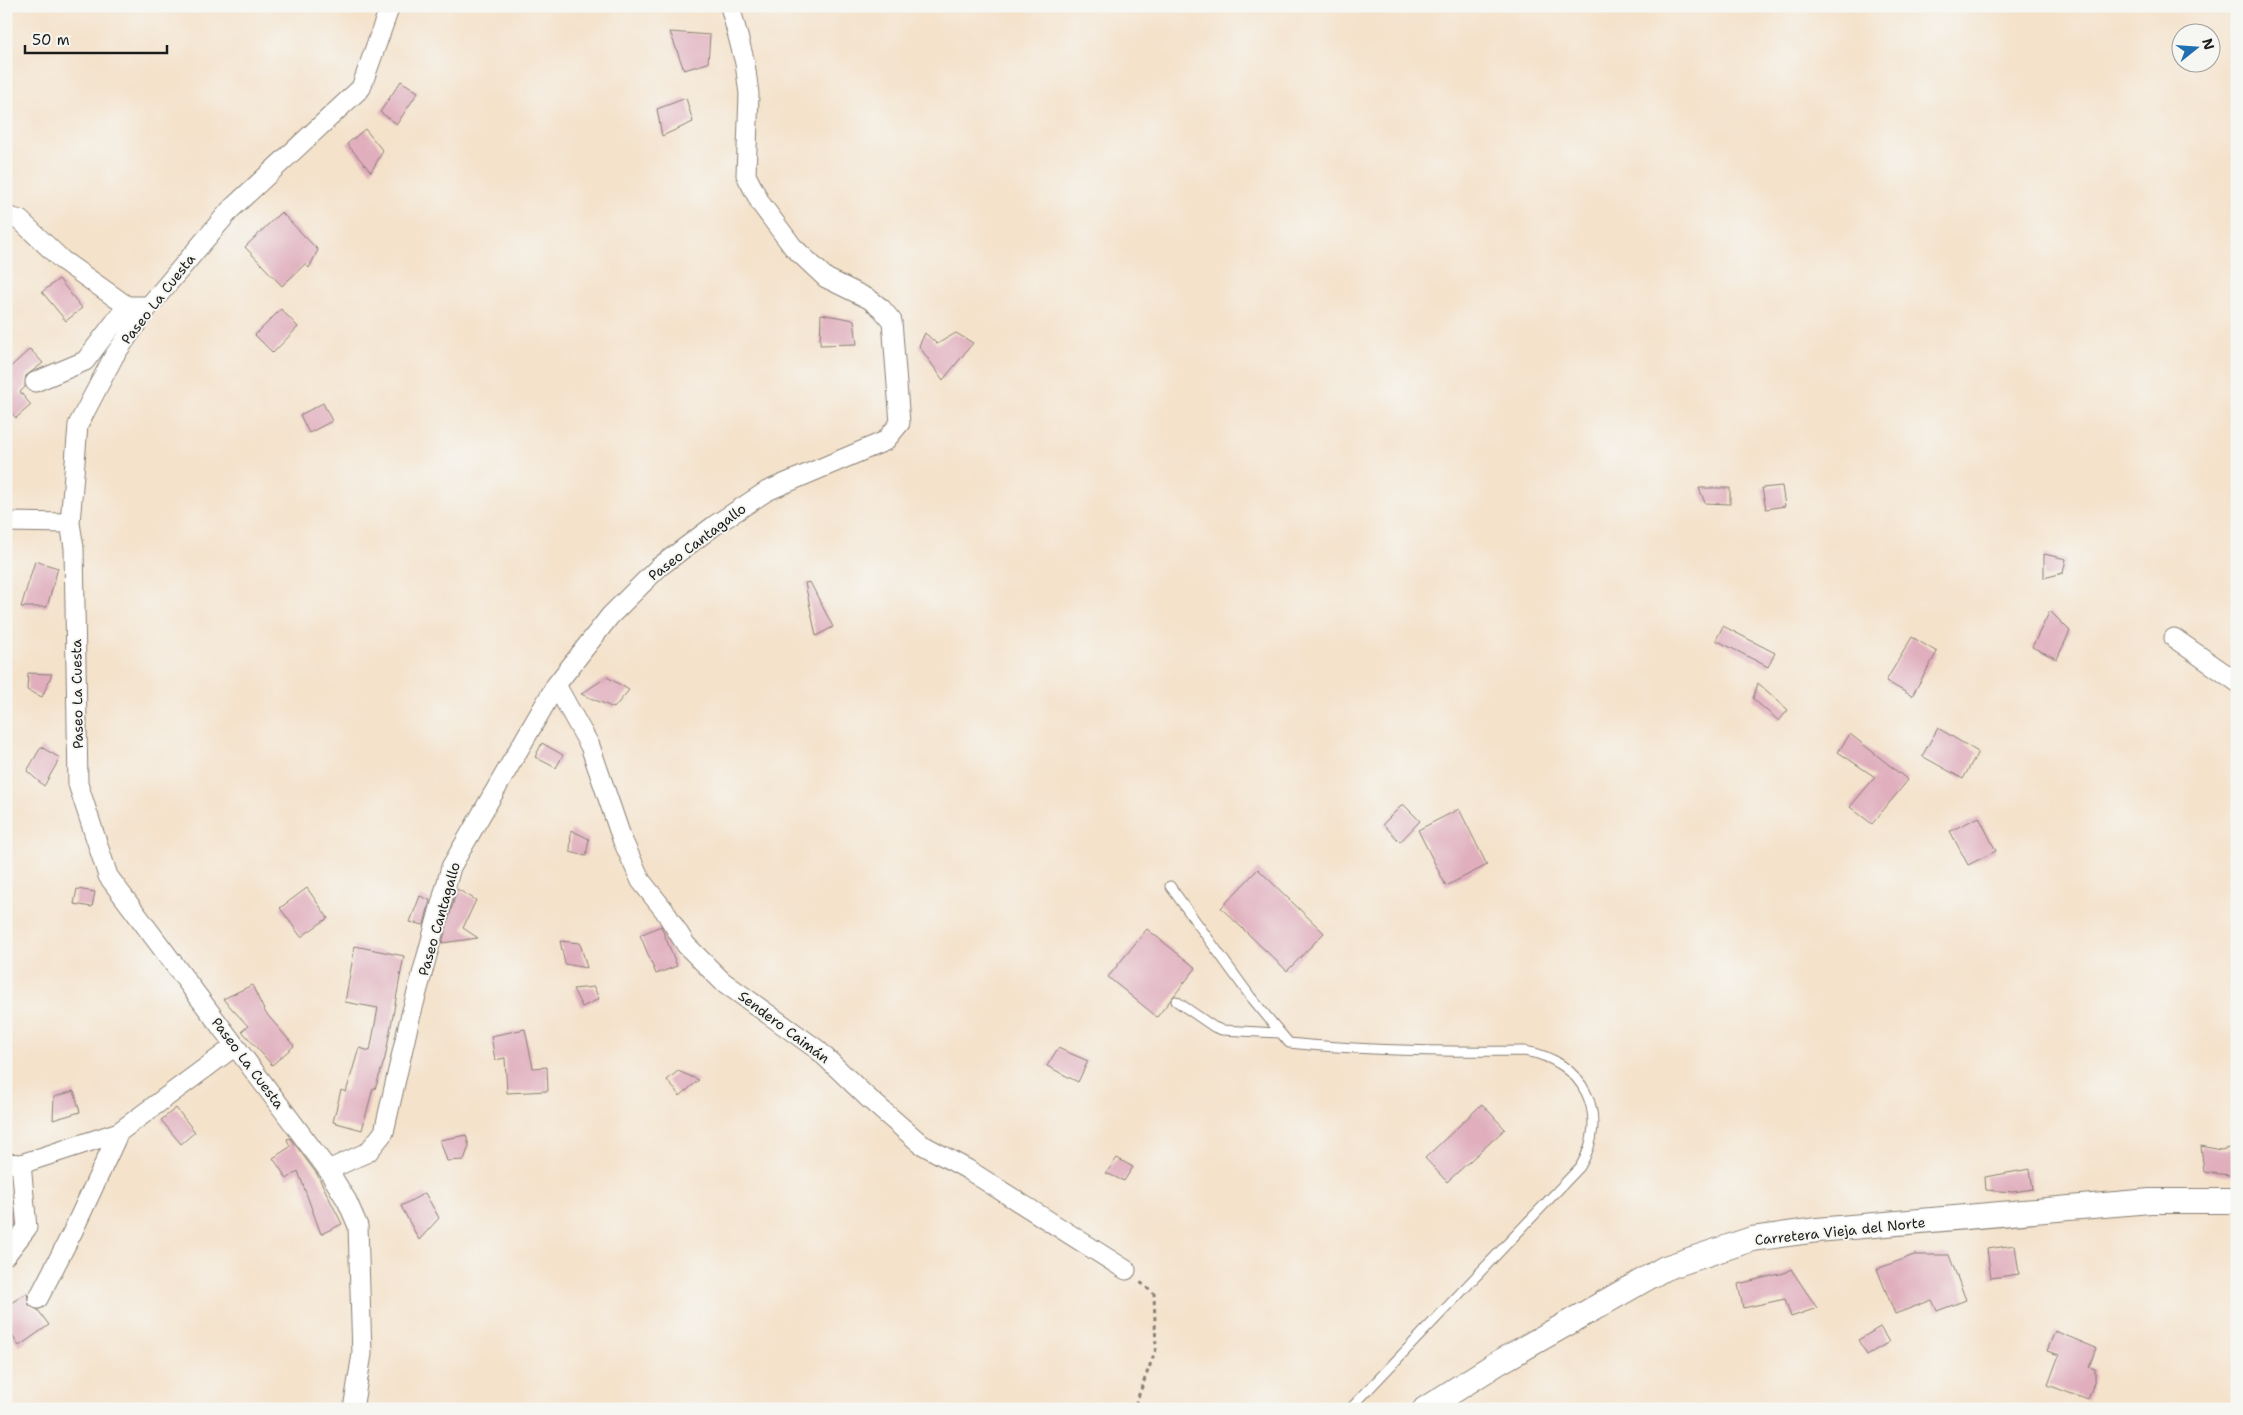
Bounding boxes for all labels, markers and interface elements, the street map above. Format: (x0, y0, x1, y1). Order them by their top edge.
scale bar (25, 22, 168, 54)
north arrow (2170, 22, 2220, 72)
text: 50 m (32, 30, 70, 50)
text: N (2198, 36, 2219, 52)
street label: Paseo La Cuesta (117, 250, 199, 348)
street label: Paseo Cantagallo (645, 499, 749, 585)
street label: Paseo La Cuesta (67, 639, 87, 749)
street label: Paseo Cantagallo (414, 860, 464, 978)
street label: Sendero Caimán (735, 987, 834, 1067)
street label: Paseo La Cuesta (208, 1014, 288, 1113)
street label: Carretera Vieja del Norte (1754, 1213, 1926, 1249)

